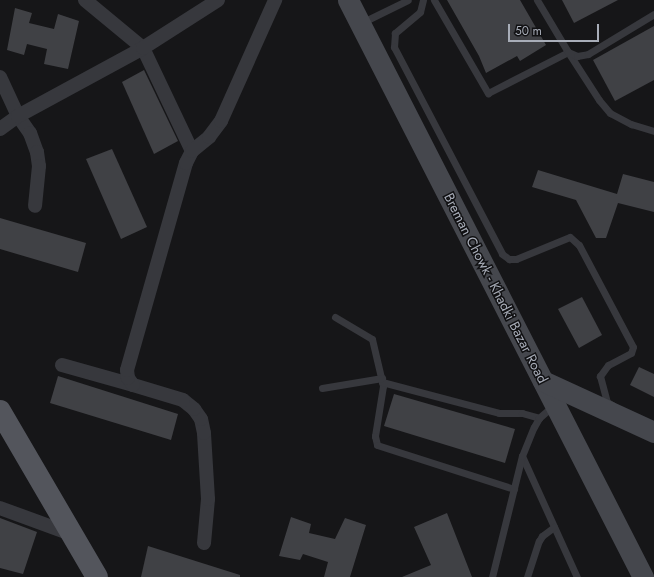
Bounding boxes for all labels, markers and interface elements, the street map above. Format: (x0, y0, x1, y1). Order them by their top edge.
scale bar (510, 16, 601, 42)
text: 50 m (515, 22, 542, 40)
street label: Breman Chowk - Khadki Bazar Road (441, 190, 551, 386)

